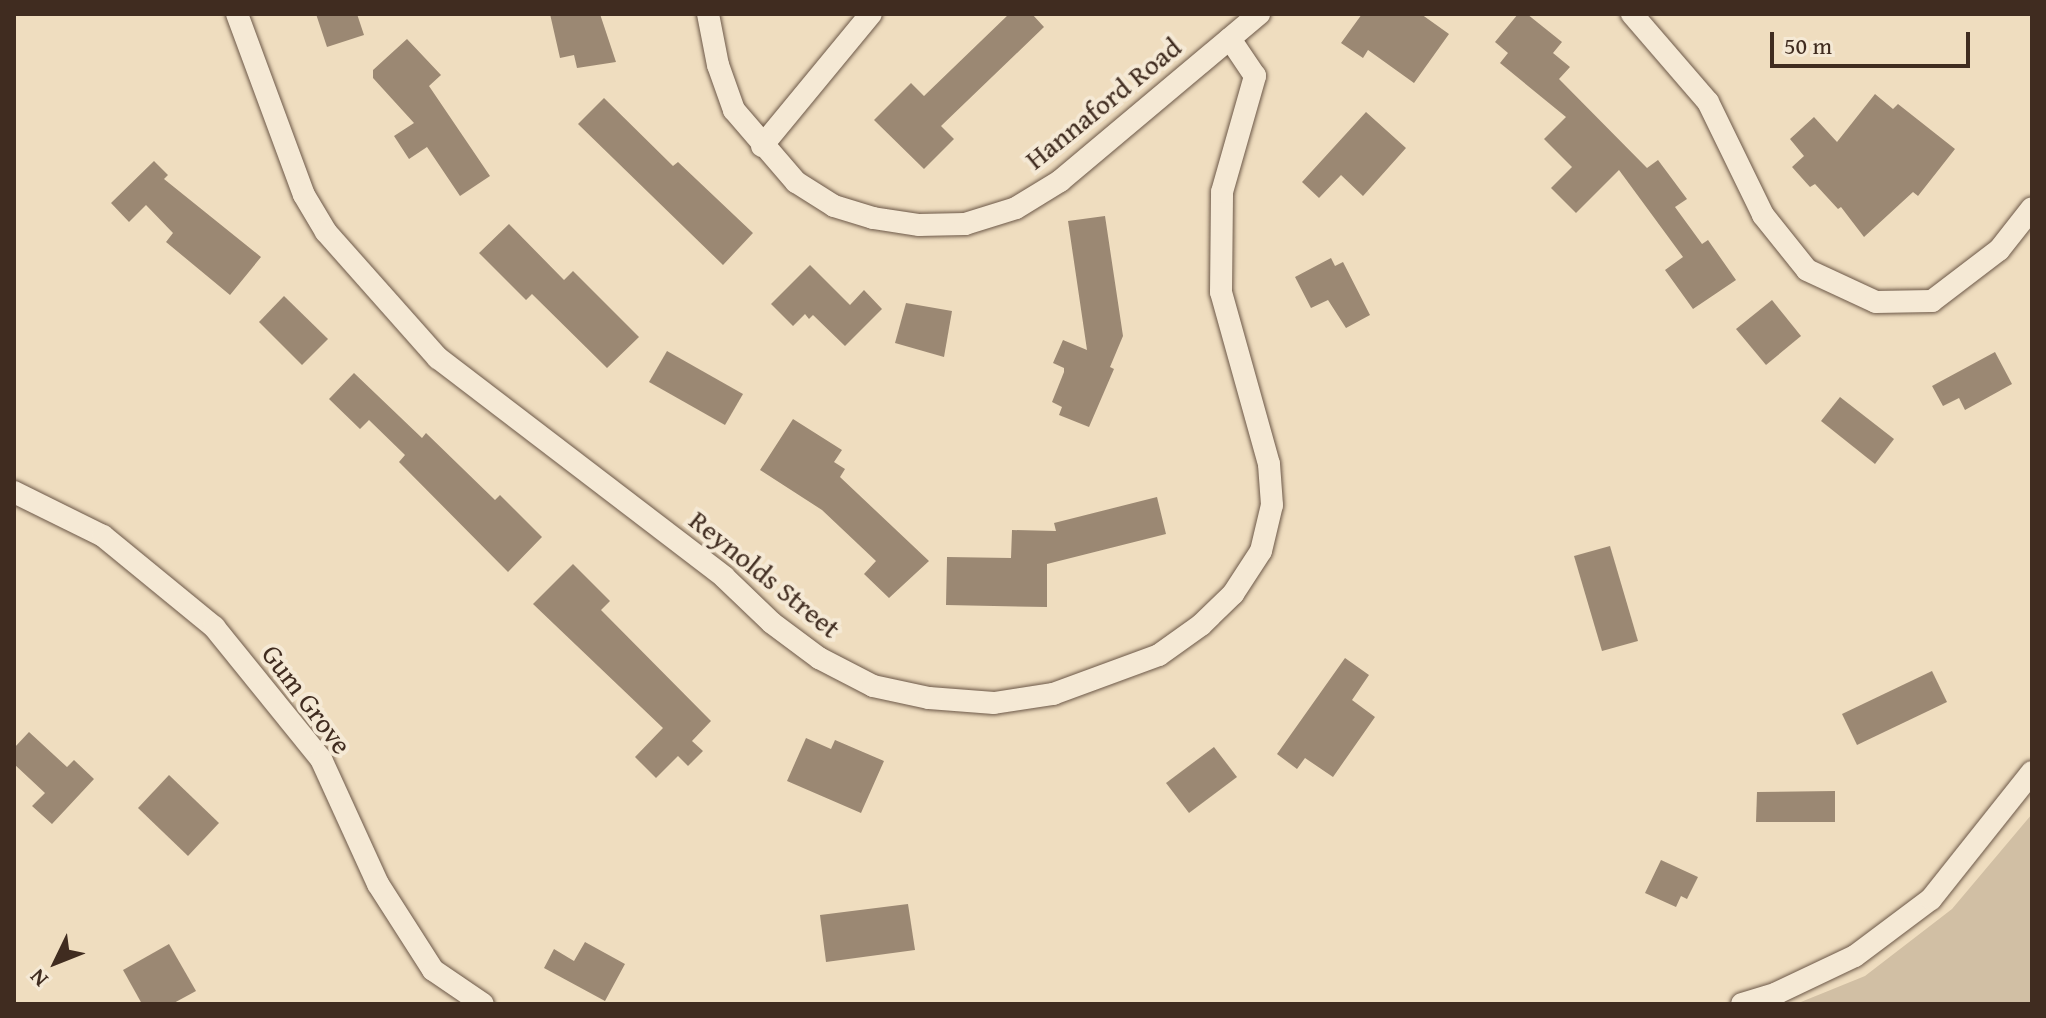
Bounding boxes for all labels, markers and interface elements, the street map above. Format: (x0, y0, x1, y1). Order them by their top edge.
scale bar (1774, 16, 1974, 66)
text: 50 m (1784, 28, 1832, 63)
street label: Hannaford Road (1018, 30, 1188, 176)
street label: Reynolds Street (683, 503, 847, 645)
street label: Gum Grove (255, 638, 359, 760)
north arrow (16, 922, 96, 1002)
text: N (22, 962, 55, 995)

